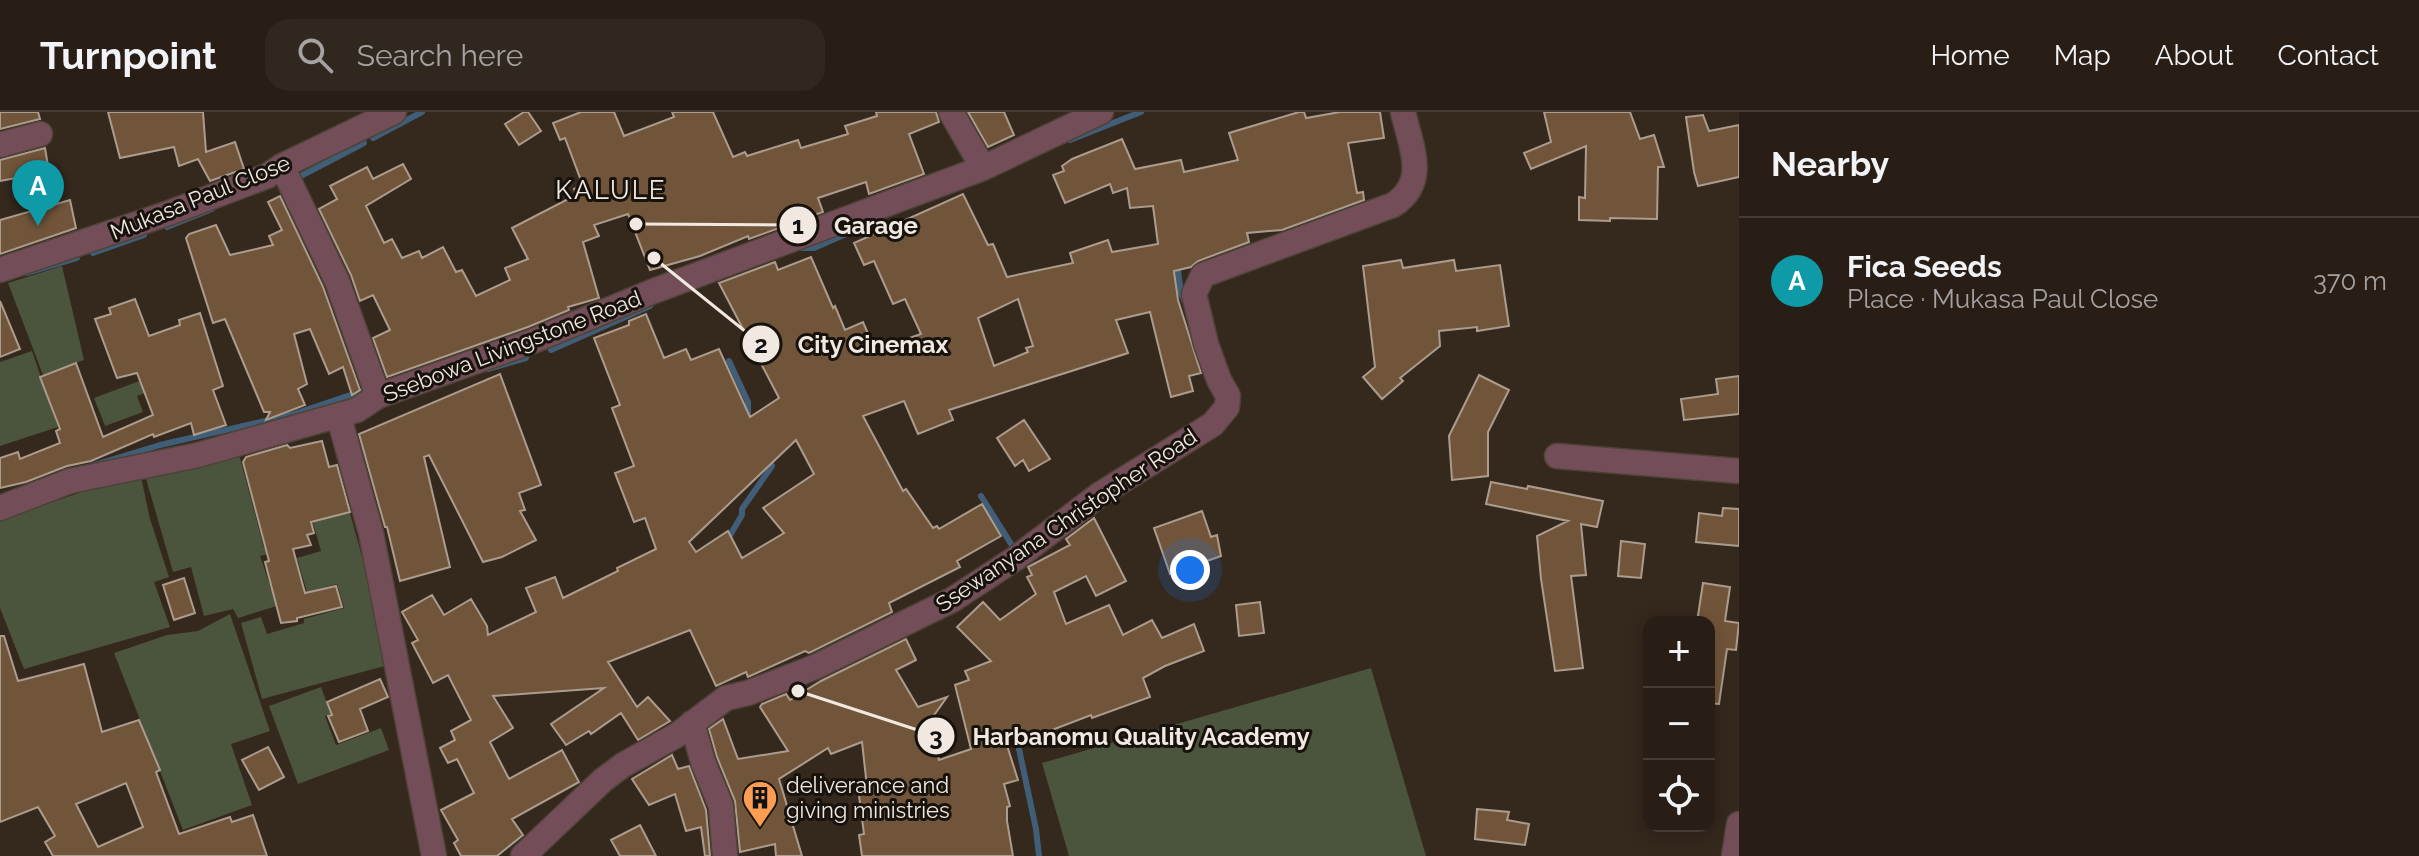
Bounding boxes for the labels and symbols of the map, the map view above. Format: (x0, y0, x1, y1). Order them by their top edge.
street label: Mukasa Paul Close (106, 149, 294, 245)
pin: A (12, 160, 64, 226)
district label: KALULE (555, 175, 667, 205)
callout: Garage (778, 201, 934, 249)
text: 1 (792, 211, 804, 240)
text: Garage (834, 211, 918, 240)
street label: Ssebowa Livingstone Road (380, 285, 644, 407)
callout: City Cinemax (741, 320, 964, 368)
text: 2 (754, 330, 768, 359)
text: City Cinemax (798, 330, 948, 359)
street label: Ssewanyana Christopher Road (931, 423, 1201, 617)
your location (1170, 550, 1210, 590)
callout: Harbanomu Quality Academy (916, 712, 1327, 760)
text: 3 (929, 722, 943, 751)
text: Harbanomu Quality Academy (972, 722, 1310, 751)
place label: deliverance and giving ministries (786, 772, 950, 823)
building icon: deliverance and giving ministries (741, 779, 779, 829)

